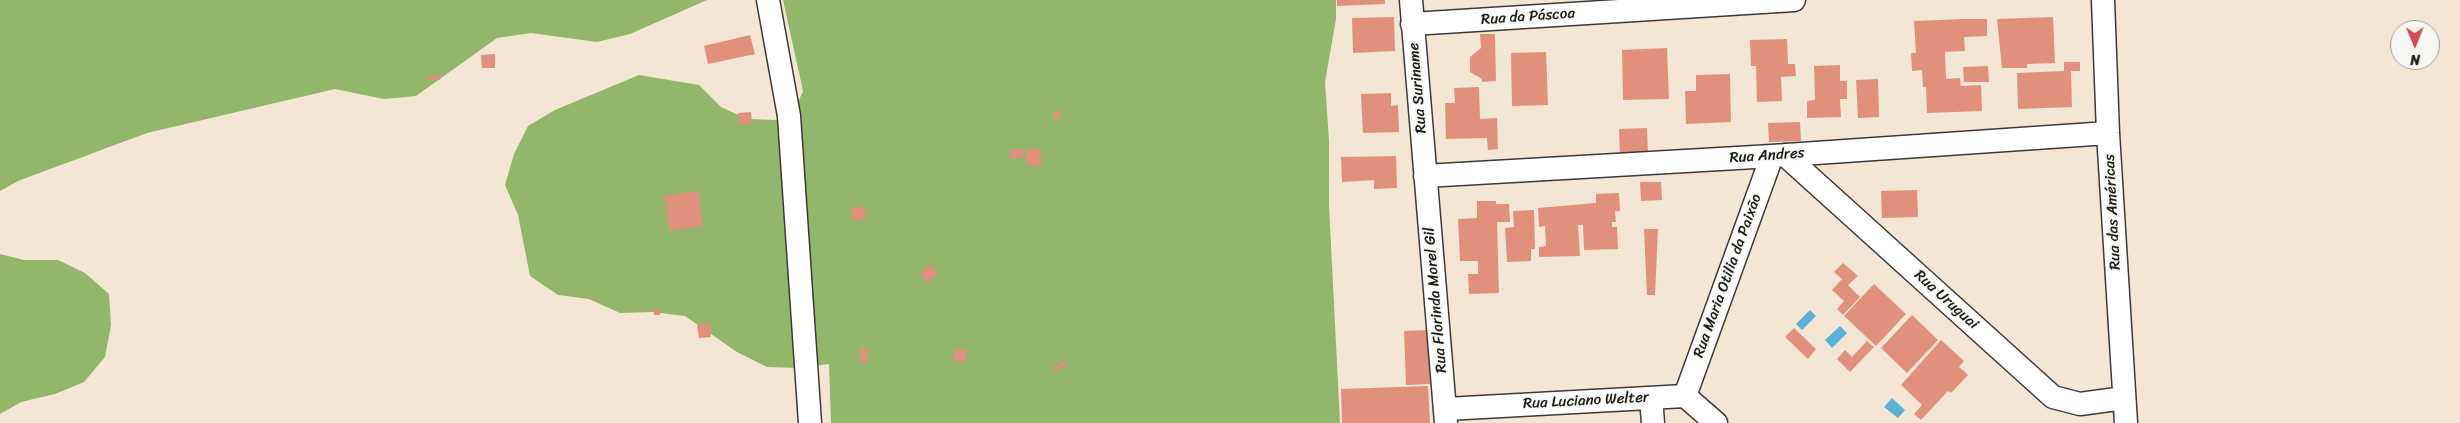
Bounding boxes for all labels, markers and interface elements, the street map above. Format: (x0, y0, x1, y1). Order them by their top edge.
street label: Rua da Páscoa (1480, 5, 1576, 29)
north arrow (2390, 20, 2440, 70)
street label: Rua Suriname (1405, 42, 1431, 134)
text: N (2410, 47, 2420, 72)
street label: Rua Andres (1729, 144, 1805, 168)
street label: Rua das Américas (2101, 154, 2125, 270)
street label: Rua Maria Otilia da Paixão (1690, 192, 1766, 360)
street label: Rua Florinda Morel Gil (1421, 226, 1451, 374)
street label: Rua Uruguai (1910, 267, 1982, 333)
street label: Rua Luciano Welter (1522, 389, 1650, 413)

